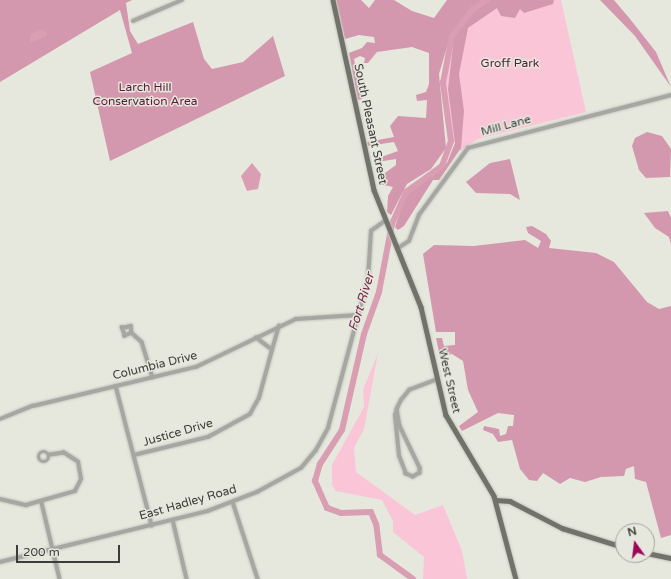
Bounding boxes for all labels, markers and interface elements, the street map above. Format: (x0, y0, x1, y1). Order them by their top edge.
park label: Groff Park (481, 57, 539, 71)
street label: South Pleasant Street (350, 62, 390, 186)
park label: Larch Hill Conservation Area (93, 81, 197, 109)
street label: Mill Lane (479, 112, 533, 140)
water label: Fort River (346, 271, 378, 333)
street label: West Street (435, 347, 463, 415)
street label: Columbia Drive (111, 349, 199, 383)
street label: Justice Drive (141, 416, 215, 450)
street label: East Hadley Road (138, 482, 238, 524)
north arrow (615, 523, 655, 563)
text: N (626, 524, 638, 539)
scale bar (18, 537, 122, 563)
text: 200 m (23, 545, 60, 559)

